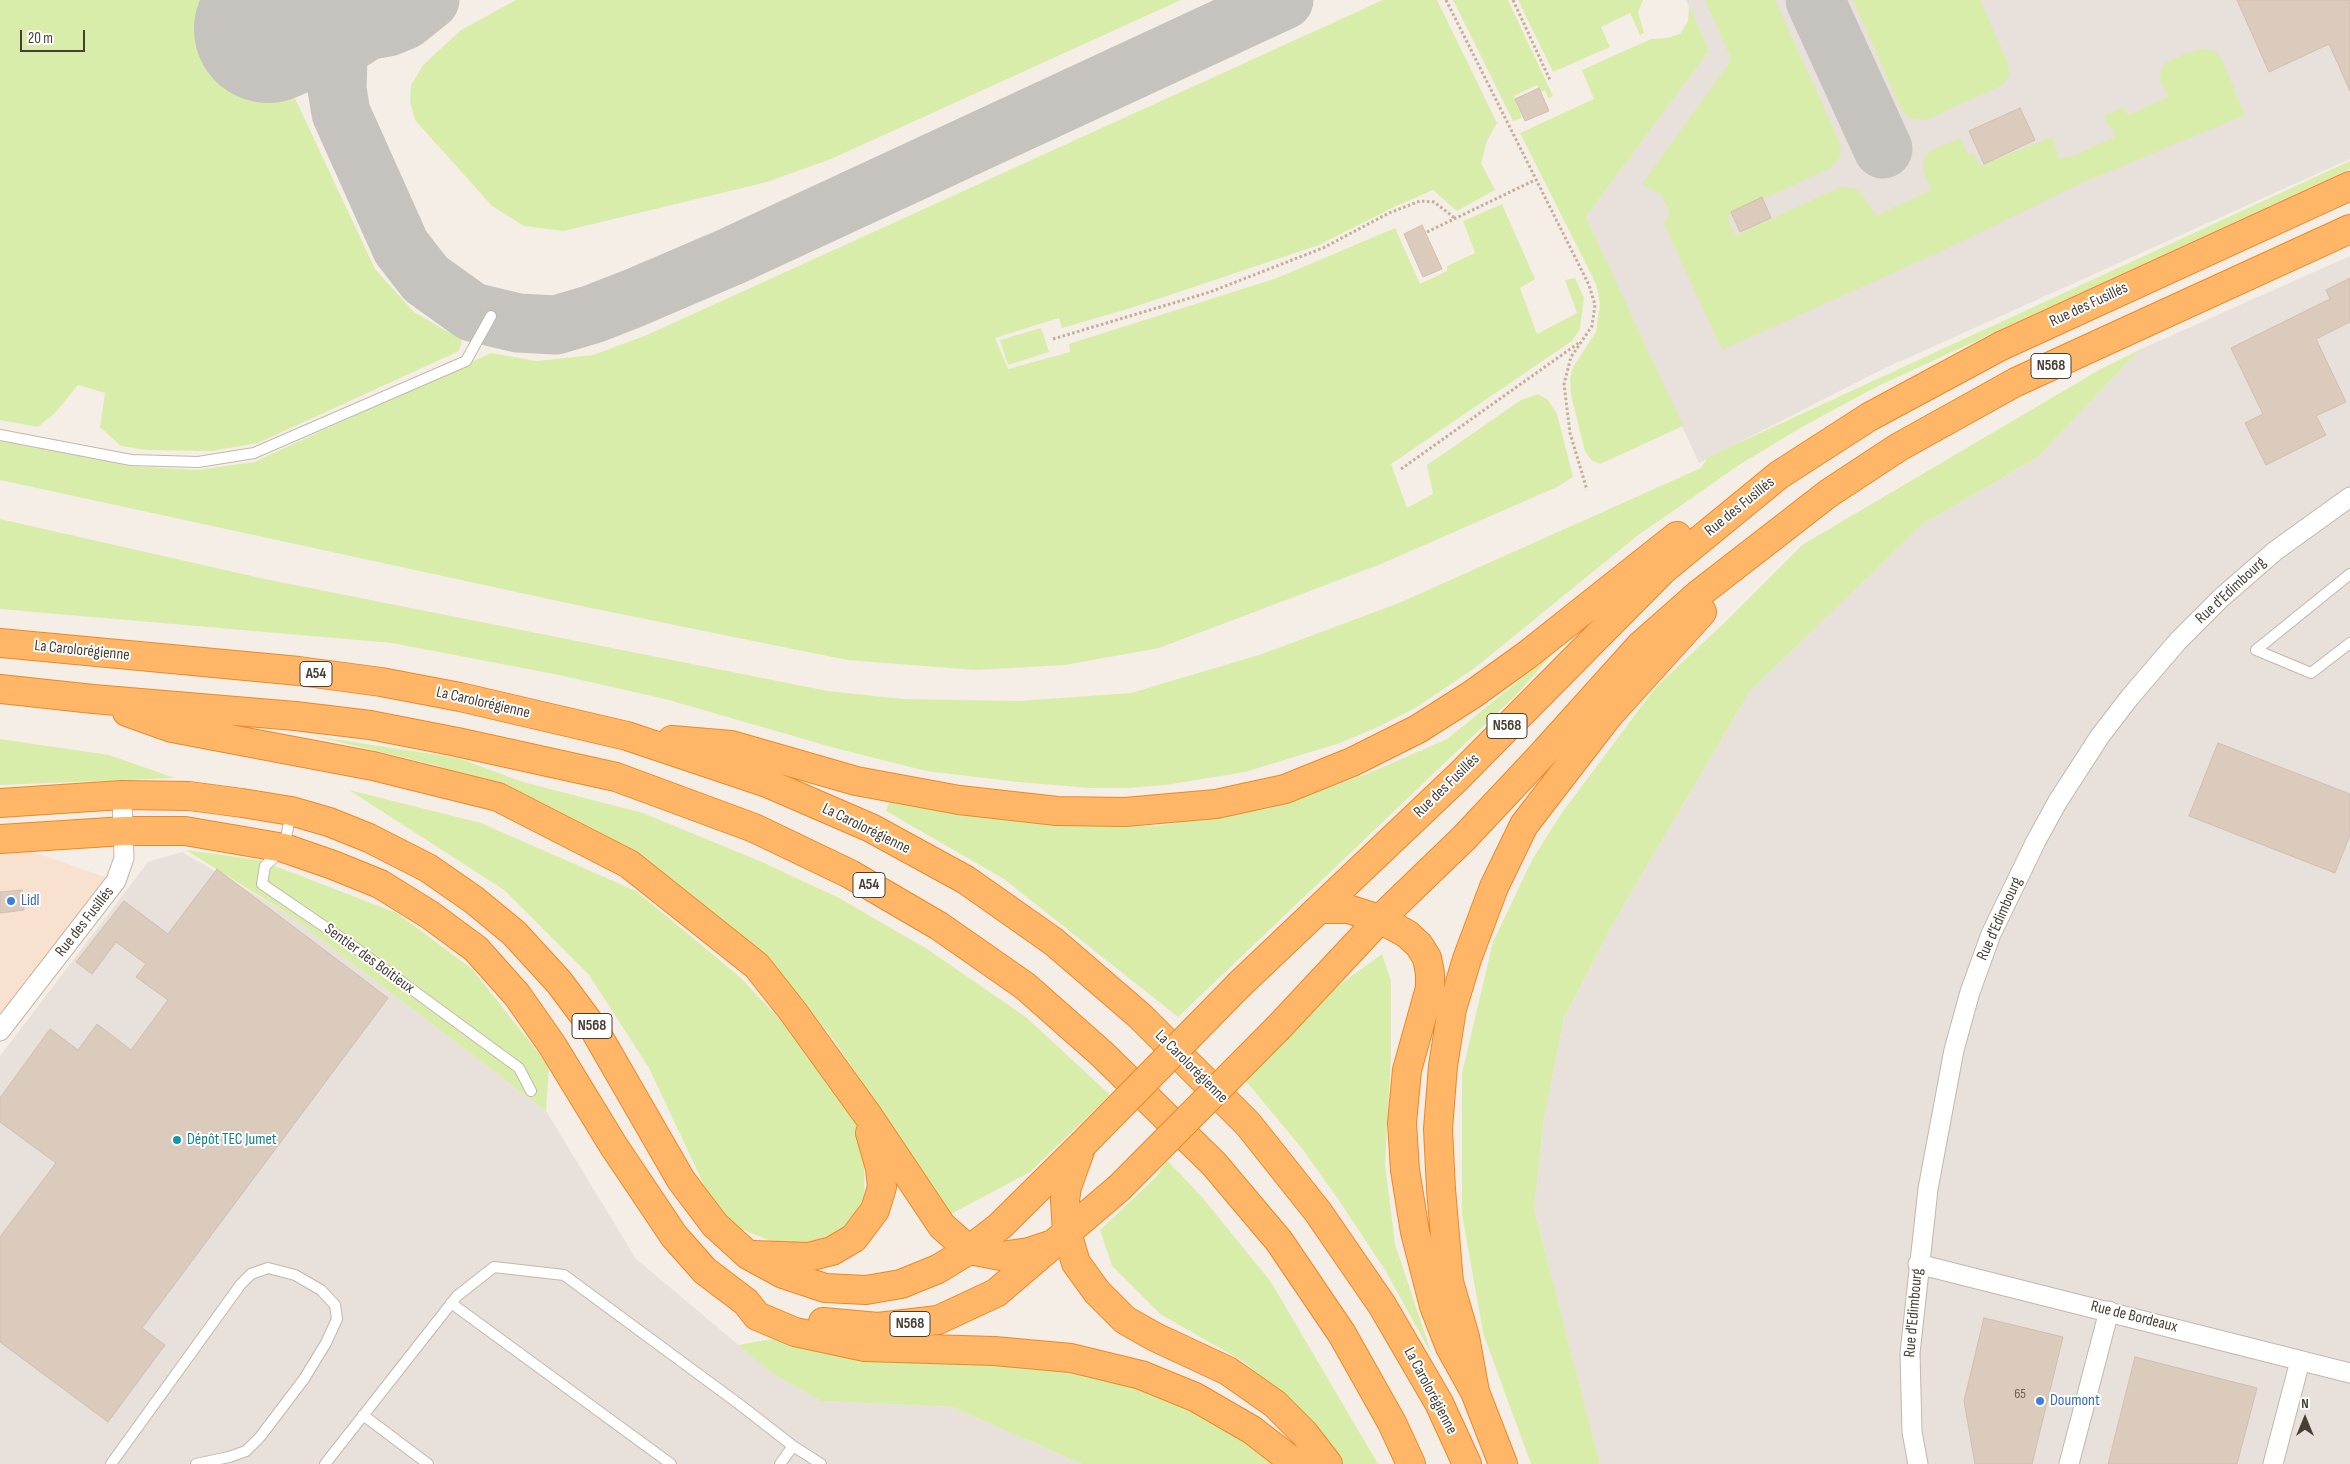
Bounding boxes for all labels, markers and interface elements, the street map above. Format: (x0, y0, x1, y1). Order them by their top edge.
scale bar (22, 20, 88, 52)
text: 20 m (28, 29, 53, 48)
street label: Rue des Fusillés (2047, 279, 2131, 331)
road number: N568 (2031, 354, 2071, 378)
street label: Rue des Fusillés (1701, 473, 1779, 541)
street label: Rue d'Edimbourg (2192, 554, 2270, 628)
street label: La Carolorégienne (33, 636, 131, 666)
road number: A54 (300, 662, 332, 686)
street label: La Carolorégienne (434, 683, 532, 723)
road number: N568 (1487, 714, 1527, 738)
street label: Rue des Fusillés (1410, 750, 1484, 822)
street label: La Carolorégienne (819, 799, 913, 859)
road number: A54 (853, 872, 885, 898)
street label: Rue d'Edimbourg (1973, 874, 2027, 964)
street label: Rue des Fusillés (52, 883, 118, 961)
place label: Lidl (21, 891, 40, 911)
marker: Lidl (5, 895, 17, 907)
street label: Sentier des Boitieux (320, 920, 418, 998)
road number: N568 (572, 1014, 612, 1038)
street label: La Carolorégienne (1150, 1026, 1232, 1108)
place label: Dépôt TEC Jumet (187, 1130, 277, 1150)
marker: Dépôt TEC Jumet (171, 1134, 183, 1146)
street label: Rue d'Edimbourg (1901, 1268, 1927, 1358)
street label: Rue de Bordeaux (2089, 1297, 2179, 1337)
road number: N568 (890, 1312, 930, 1336)
street label: La Carolorégienne (1399, 1344, 1461, 1438)
house number: 65 (2014, 1386, 2026, 1402)
place label: Doumont (2050, 1391, 2100, 1411)
north arrow (2280, 1394, 2330, 1444)
marker: Doumont (2034, 1395, 2046, 1407)
text: N (2301, 1395, 2309, 1412)

